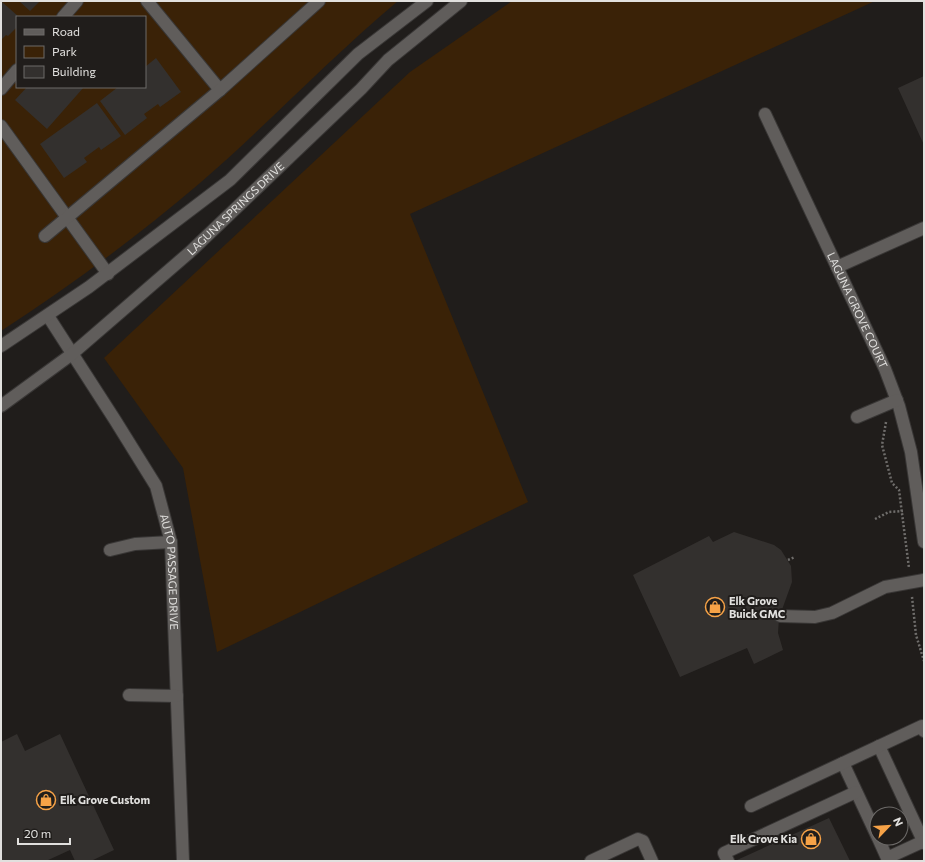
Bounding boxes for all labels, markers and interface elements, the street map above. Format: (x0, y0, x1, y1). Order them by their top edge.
legend (16, 16, 146, 88)
text: Road (52, 24, 80, 38)
text: Park (52, 44, 78, 58)
text: Building (52, 64, 96, 78)
street label: LAGUNA SPRINGS DRIVE (184, 159, 286, 257)
street label: LAGUNA GROVE COURT (825, 250, 891, 370)
street label: AUTO PASSAGE DRIVE (158, 512, 181, 630)
place label: Elk Grove Buick GMC (729, 594, 786, 620)
shop icon: Elk Grove Buick GMC (704, 596, 726, 618)
shop icon: Elk Grove Custom (35, 789, 57, 811)
place label: Elk Grove Custom (60, 793, 150, 806)
north arrow (869, 806, 909, 846)
text: N (891, 815, 906, 828)
scale bar (18, 820, 70, 846)
text: 20 m (24, 826, 51, 840)
shop icon: Elk Grove Kia (800, 828, 822, 850)
place label: Elk Grove Kia (730, 832, 797, 845)

